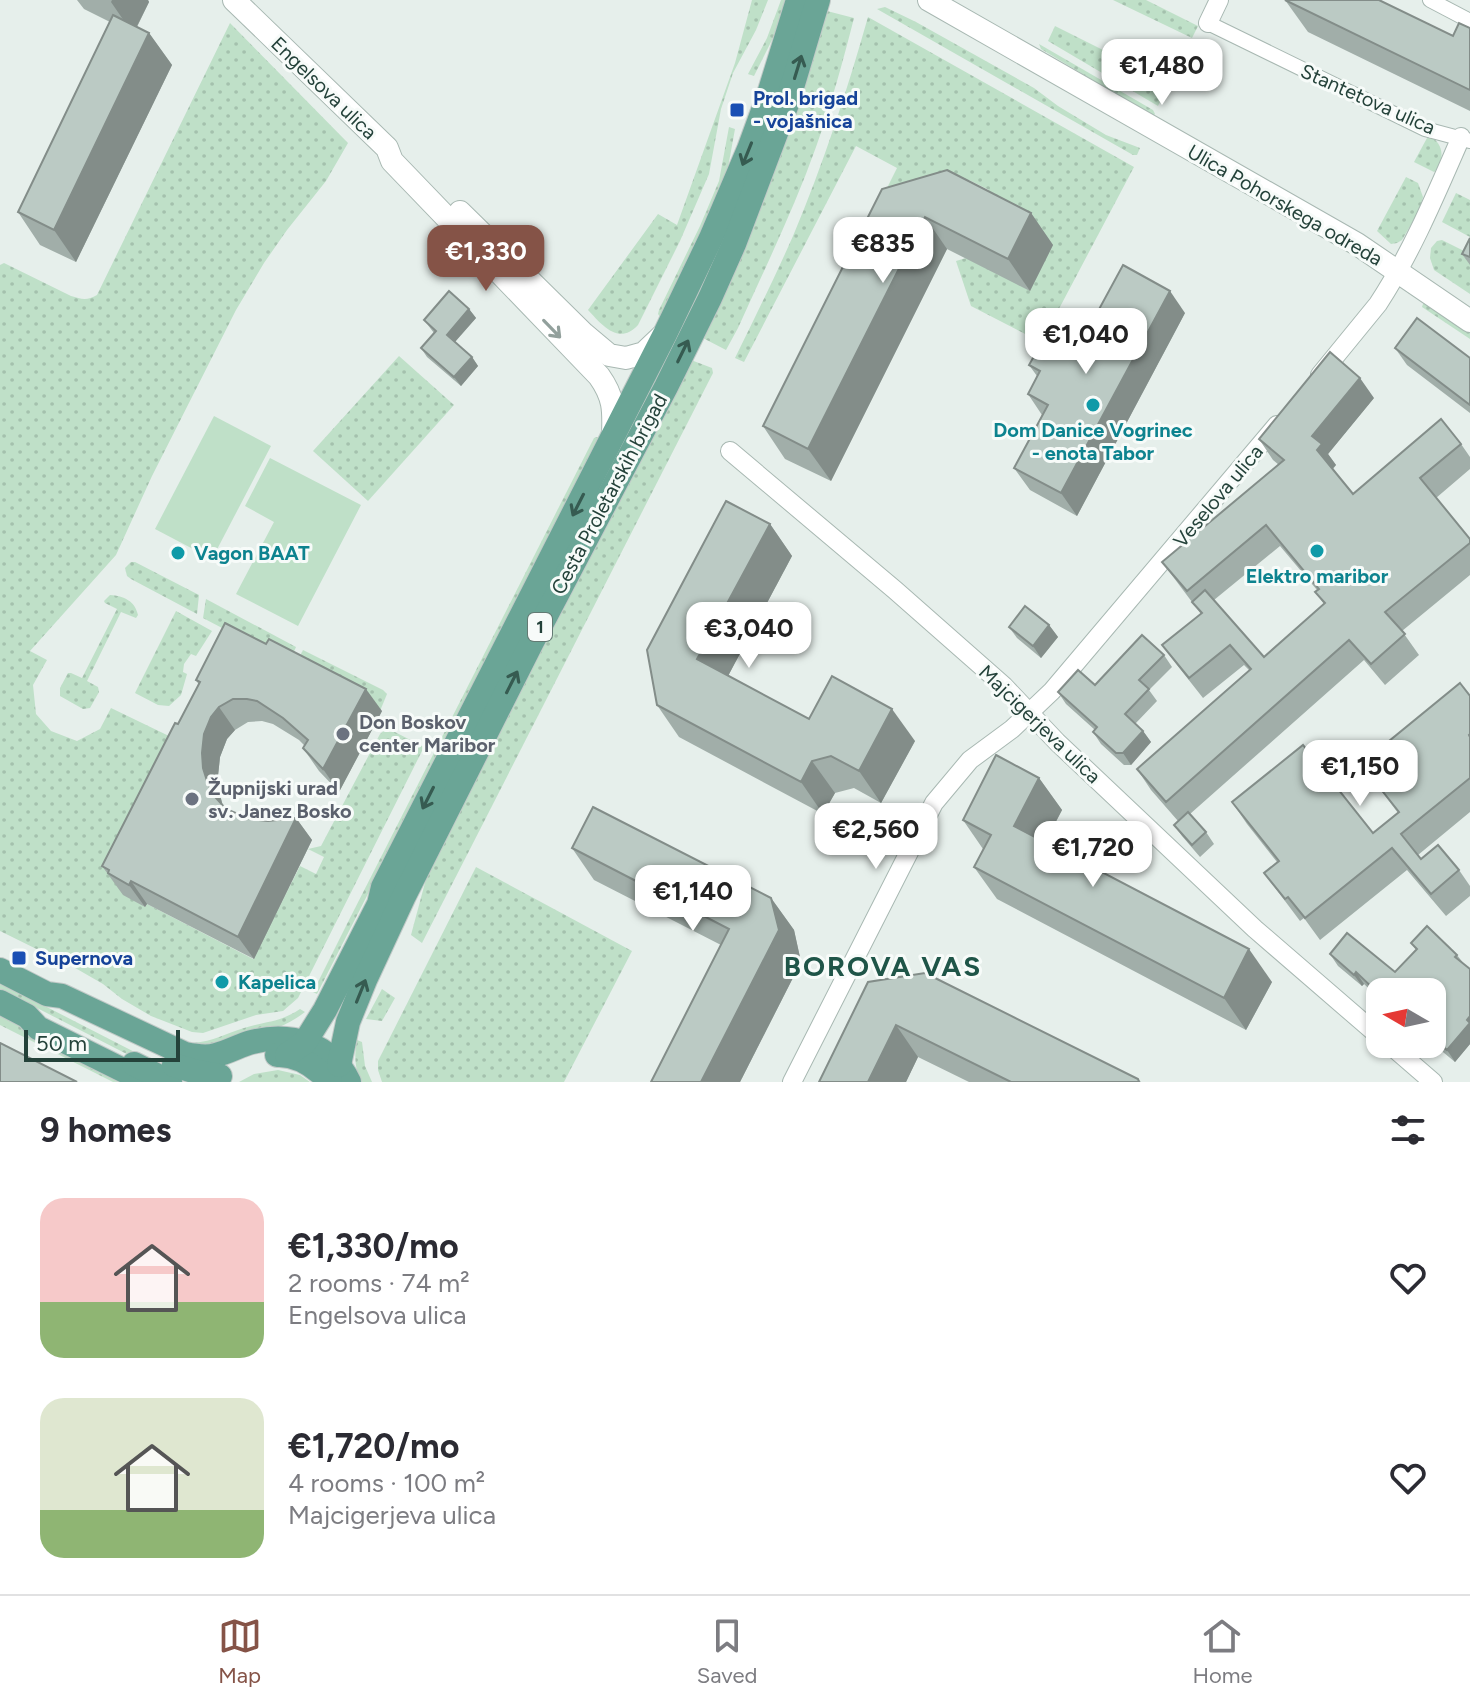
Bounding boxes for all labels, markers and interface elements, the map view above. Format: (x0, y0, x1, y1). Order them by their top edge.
street label: Engelsova ulica (266, 32, 382, 144)
pin: €1,480 (1097, 39, 1227, 107)
text: €1,480 (1120, 49, 1204, 81)
one-way arrow (791, 54, 806, 80)
street label: Stantetova ulica (1297, 59, 1439, 139)
place label: Prol. brigad - vojašnica (753, 86, 858, 133)
marker: Prol. brigad - vojašnica (728, 101, 746, 119)
street label: Ulica Pohorskega odreda (1183, 139, 1387, 271)
one-way arrow (739, 141, 753, 166)
pin: €835 (836, 217, 930, 285)
pin: €1,330 (421, 225, 551, 293)
text: €835 (851, 227, 915, 259)
text: €1,330 (445, 235, 527, 267)
pin: €1,040 (1021, 308, 1151, 376)
text: €1,040 (1043, 318, 1129, 350)
one-way arrow (543, 319, 562, 339)
one-way arrow (676, 340, 691, 364)
street label: Cesta Proletarskih brigad (546, 390, 672, 598)
marker: Dom Danice Vogrinec - enota Tabor (1084, 396, 1102, 414)
place label: Dom Danice Vogrinec - enota Tabor (993, 418, 1193, 465)
street label: Veselova ulica (1168, 440, 1268, 552)
one-way arrow (570, 492, 585, 516)
place label: Vagon BAAT (194, 541, 310, 565)
marker: Elektro maribor (1308, 542, 1326, 560)
marker: Vagon BAAT (169, 544, 187, 562)
place label: Elektro maribor (1246, 564, 1389, 588)
pin: €3,040 (684, 602, 814, 670)
text: €3,040 (704, 612, 794, 644)
road number: 1 (528, 613, 552, 641)
street label: Majcigerjeva ulica (974, 660, 1106, 788)
one-way arrow (504, 670, 520, 694)
place label: Don Boskov center Maribor (359, 710, 496, 757)
marker: Don Boskov center Maribor (334, 725, 352, 743)
pin: €1,150 (1295, 740, 1425, 808)
text: €1,150 (1321, 750, 1399, 782)
place label: Župnijski urad sv. Janez Bosko (208, 776, 352, 823)
one-way arrow (420, 785, 436, 809)
marker: Župnijski urad sv. Janez Bosko (183, 790, 201, 808)
pin: €2,560 (811, 803, 941, 871)
text: €2,560 (833, 813, 919, 845)
pin: €1,720 (1028, 821, 1158, 889)
text: €1,720 (1052, 831, 1134, 863)
pin: €1,140 (628, 865, 758, 933)
text: €1,140 (653, 875, 733, 907)
place label: Supernova (35, 946, 133, 970)
marker: Supernova (10, 949, 28, 967)
district label: BOROVA VAS (784, 949, 982, 983)
place label: Kapelica (238, 970, 316, 994)
marker: Kapelica (213, 973, 231, 991)
north arrow (1366, 978, 1446, 1058)
map controls (1366, 978, 1446, 1058)
one-way arrow (355, 979, 369, 1004)
scale bar (24, 1026, 180, 1062)
text: 50 m (36, 1030, 87, 1057)
icon: filters (1386, 1108, 1430, 1152)
text: 9 homes (40, 1110, 171, 1151)
text: €1,330/mo (288, 1226, 459, 1267)
icon: home (104, 1230, 200, 1326)
icon: heart (1386, 1256, 1430, 1300)
text: 2 rooms · 74 m² (288, 1267, 470, 1299)
text: Engelsova ulica (288, 1299, 466, 1331)
text: €1,720/mo (288, 1426, 459, 1467)
icon: home (104, 1430, 200, 1526)
icon: heart (1386, 1456, 1430, 1500)
text: 4 rooms · 100 m² (288, 1467, 485, 1499)
text: Majcigerjeva ulica (288, 1499, 496, 1531)
tab: Map (218, 1614, 262, 1689)
tab: Saved (697, 1614, 757, 1689)
tab: Home (1192, 1614, 1252, 1689)

